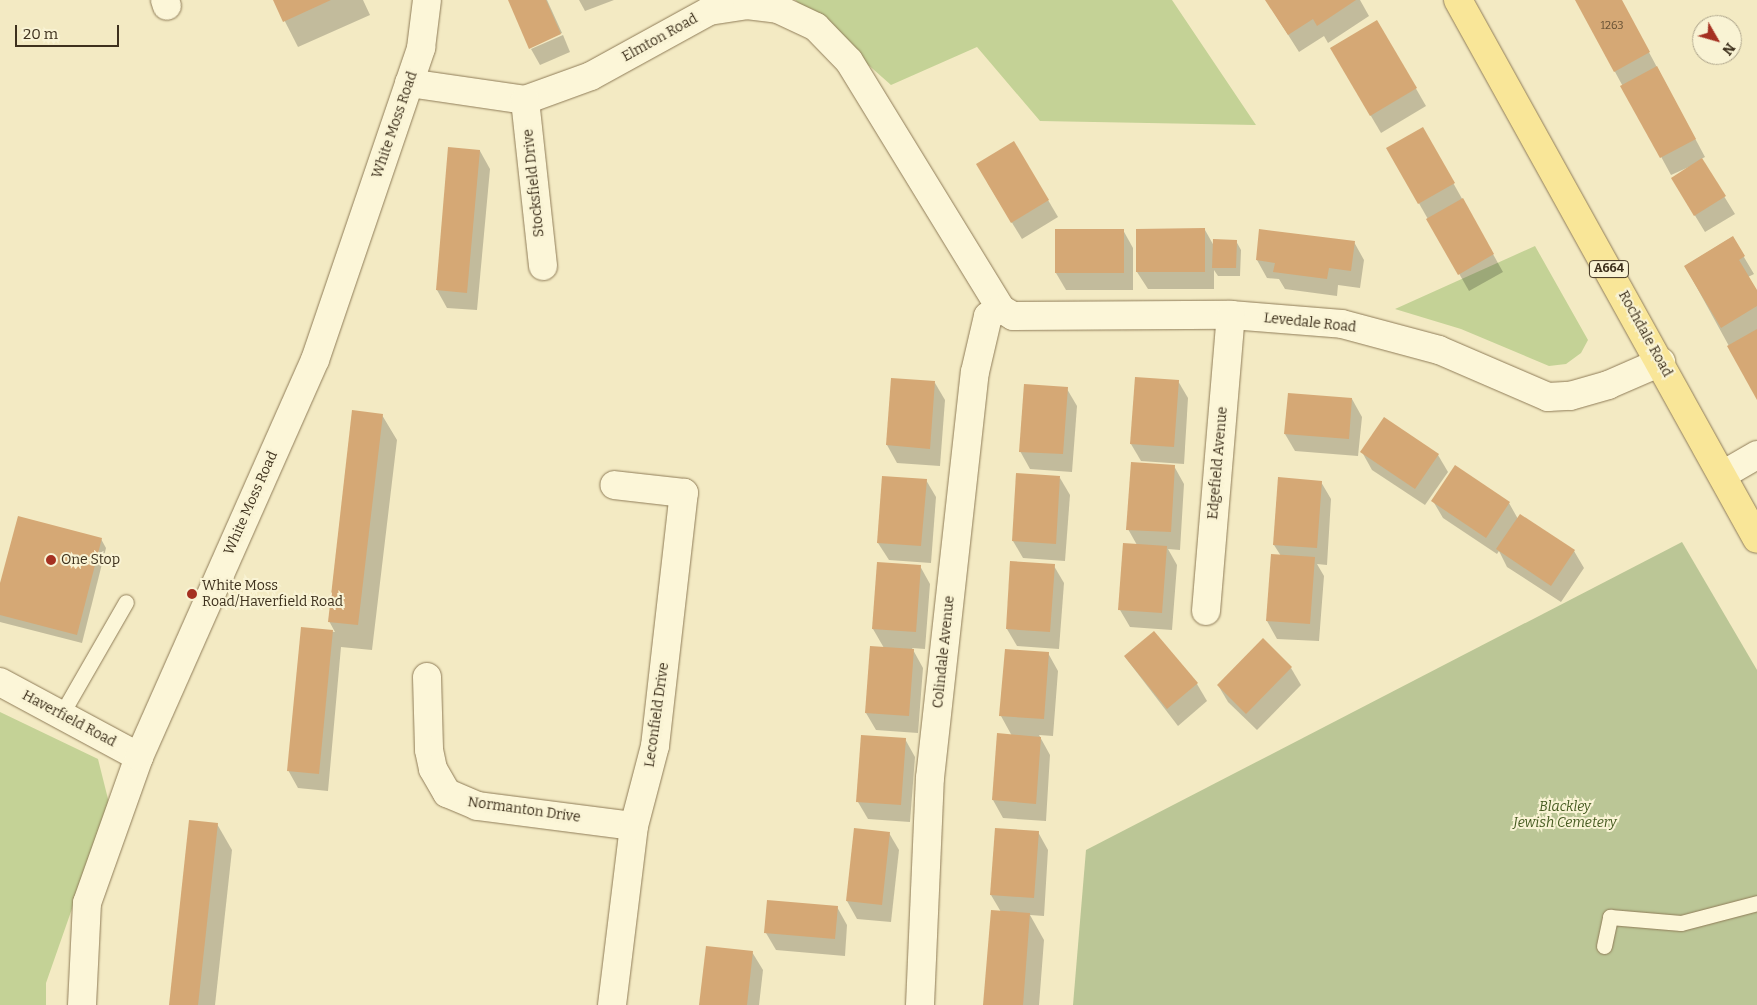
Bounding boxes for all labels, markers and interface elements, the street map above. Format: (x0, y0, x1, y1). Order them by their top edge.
street label: Elmton Road (619, 10, 701, 66)
scale bar (18, 15, 121, 47)
north arrow (1692, 15, 1742, 65)
house number: 1263 (1600, 19, 1624, 33)
text: 20 m (23, 25, 58, 43)
text: N (1718, 39, 1738, 58)
street label: White Moss Road (369, 69, 421, 181)
street label: Stocksfield Drive (520, 128, 548, 238)
road number: A664 (1588, 260, 1630, 278)
street label: Rochdale Road (1614, 288, 1676, 380)
street label: Levedale Road (1263, 310, 1357, 336)
street label: Edgefield Avenue (1205, 406, 1231, 520)
street label: White Moss Road (221, 449, 281, 557)
place label: One Stop (61, 552, 120, 568)
marker: One Stop (45, 554, 57, 566)
place label: White Moss Road/Haverfield Road (202, 578, 343, 610)
marker: White Moss Road/Haverfield Road (186, 588, 198, 600)
street label: Colindale Avenue (930, 595, 958, 709)
street label: Leconfield Drive (641, 662, 673, 768)
street label: Haverfield Road (19, 687, 119, 751)
street label: Normanton Drive (466, 794, 582, 826)
park label: Blackley Jewish Cemetery (1513, 799, 1617, 832)

